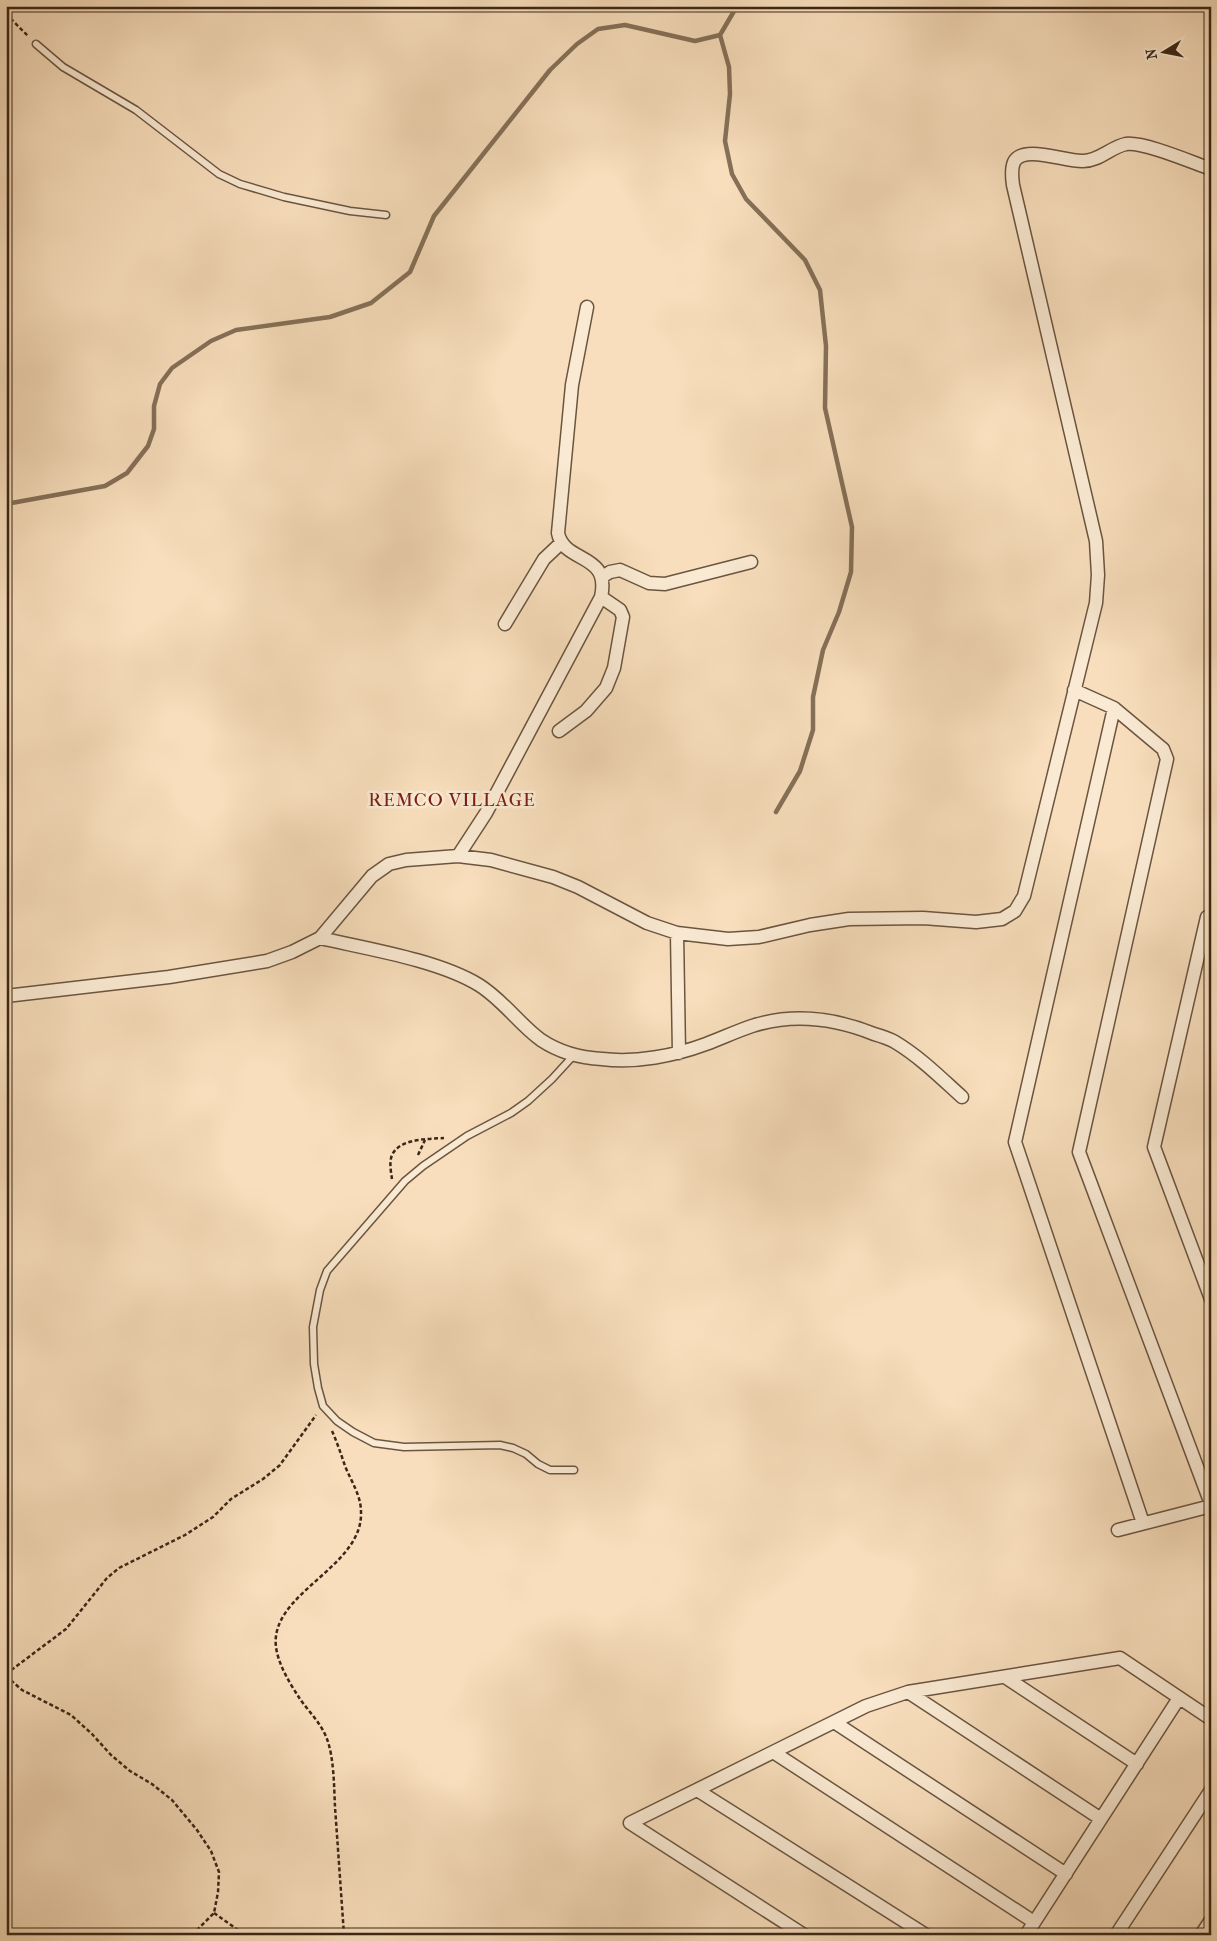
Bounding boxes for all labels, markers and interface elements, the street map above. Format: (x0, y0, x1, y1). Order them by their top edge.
north arrow (1140, 28, 1190, 78)
text: N (1142, 47, 1161, 61)
district label: REMCO VILLAGE (368, 789, 536, 811)

